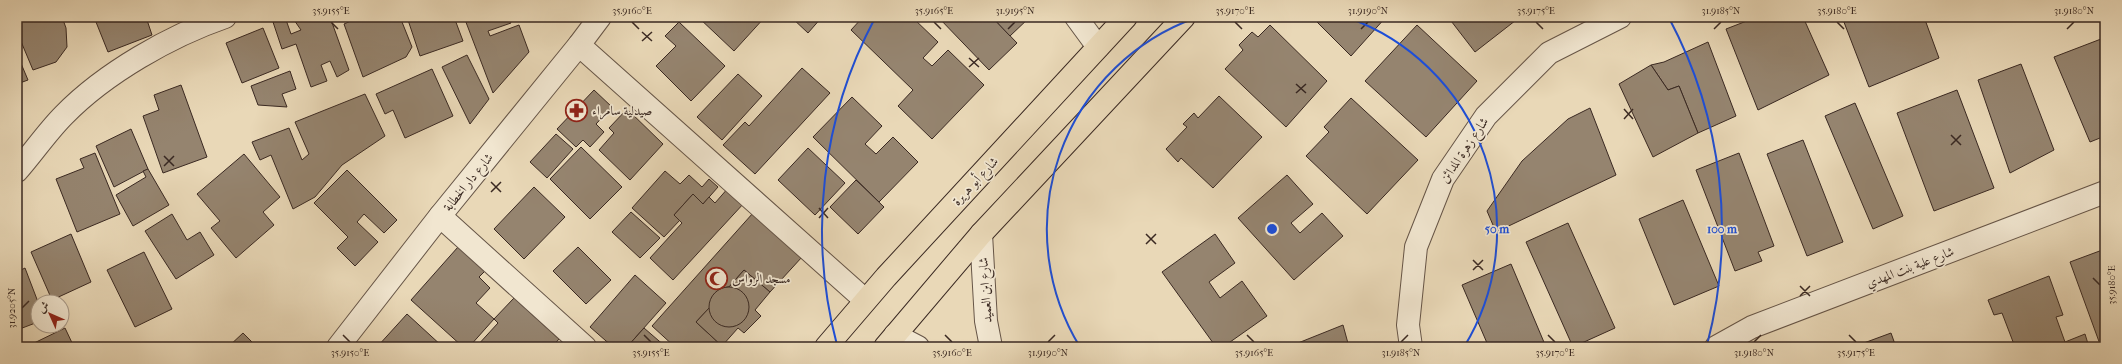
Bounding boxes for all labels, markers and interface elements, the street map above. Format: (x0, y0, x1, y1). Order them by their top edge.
text: 35.9155°E (312, 5, 350, 17)
text: 35.9160°E (612, 5, 652, 17)
text: 35.9165°E (915, 5, 953, 17)
text: 31.9195°N (995, 5, 1035, 17)
text: 35.9170°E (1215, 5, 1255, 17)
text: 31.9190°N (1348, 5, 1389, 17)
text: 35.9175°E (1517, 5, 1555, 17)
text: 31.9185°N (1702, 5, 1741, 17)
text: 35.9180°E (1817, 5, 1857, 17)
text: 31.9180°N (2054, 5, 2094, 17)
pharmacy icon: صيدلية سامراء (564, 97, 590, 123)
place label: صيدلية سامراء (592, 103, 652, 120)
street label: شارع زهرة المدائن (1437, 114, 1495, 188)
street label: شارع دار الخطابة (440, 150, 499, 217)
street label: شارع أبو هريرة (948, 153, 1004, 211)
centre of rings (1265, 222, 1279, 236)
text: 50 m (1485, 222, 1510, 236)
text: 100 m (1707, 222, 1738, 236)
street label: شارع علية بنت المهدي (1864, 243, 1957, 294)
street label: شارع ابن العميد (975, 256, 999, 323)
mosque icon: مسجد الرواس (703, 265, 729, 291)
text: 35.9180°E (2106, 265, 2118, 305)
place label: مسجد الرواس (732, 271, 791, 287)
text: 31.9205°N (6, 287, 18, 328)
north arrow (30, 294, 70, 334)
text: ش (35, 299, 52, 316)
text: 35.9150°E (331, 347, 369, 359)
text: 35.9155°E (632, 347, 670, 359)
text: 35.9160°E (932, 347, 972, 359)
text: 31.9190°N (1028, 347, 1069, 359)
text: 35.9165°E (1235, 347, 1273, 359)
text: 31.9185°N (1382, 347, 1421, 359)
text: 35.9170°E (1535, 347, 1575, 359)
text: 31.9180°N (1734, 347, 1774, 359)
text: 35.9175°E (1837, 347, 1875, 359)

